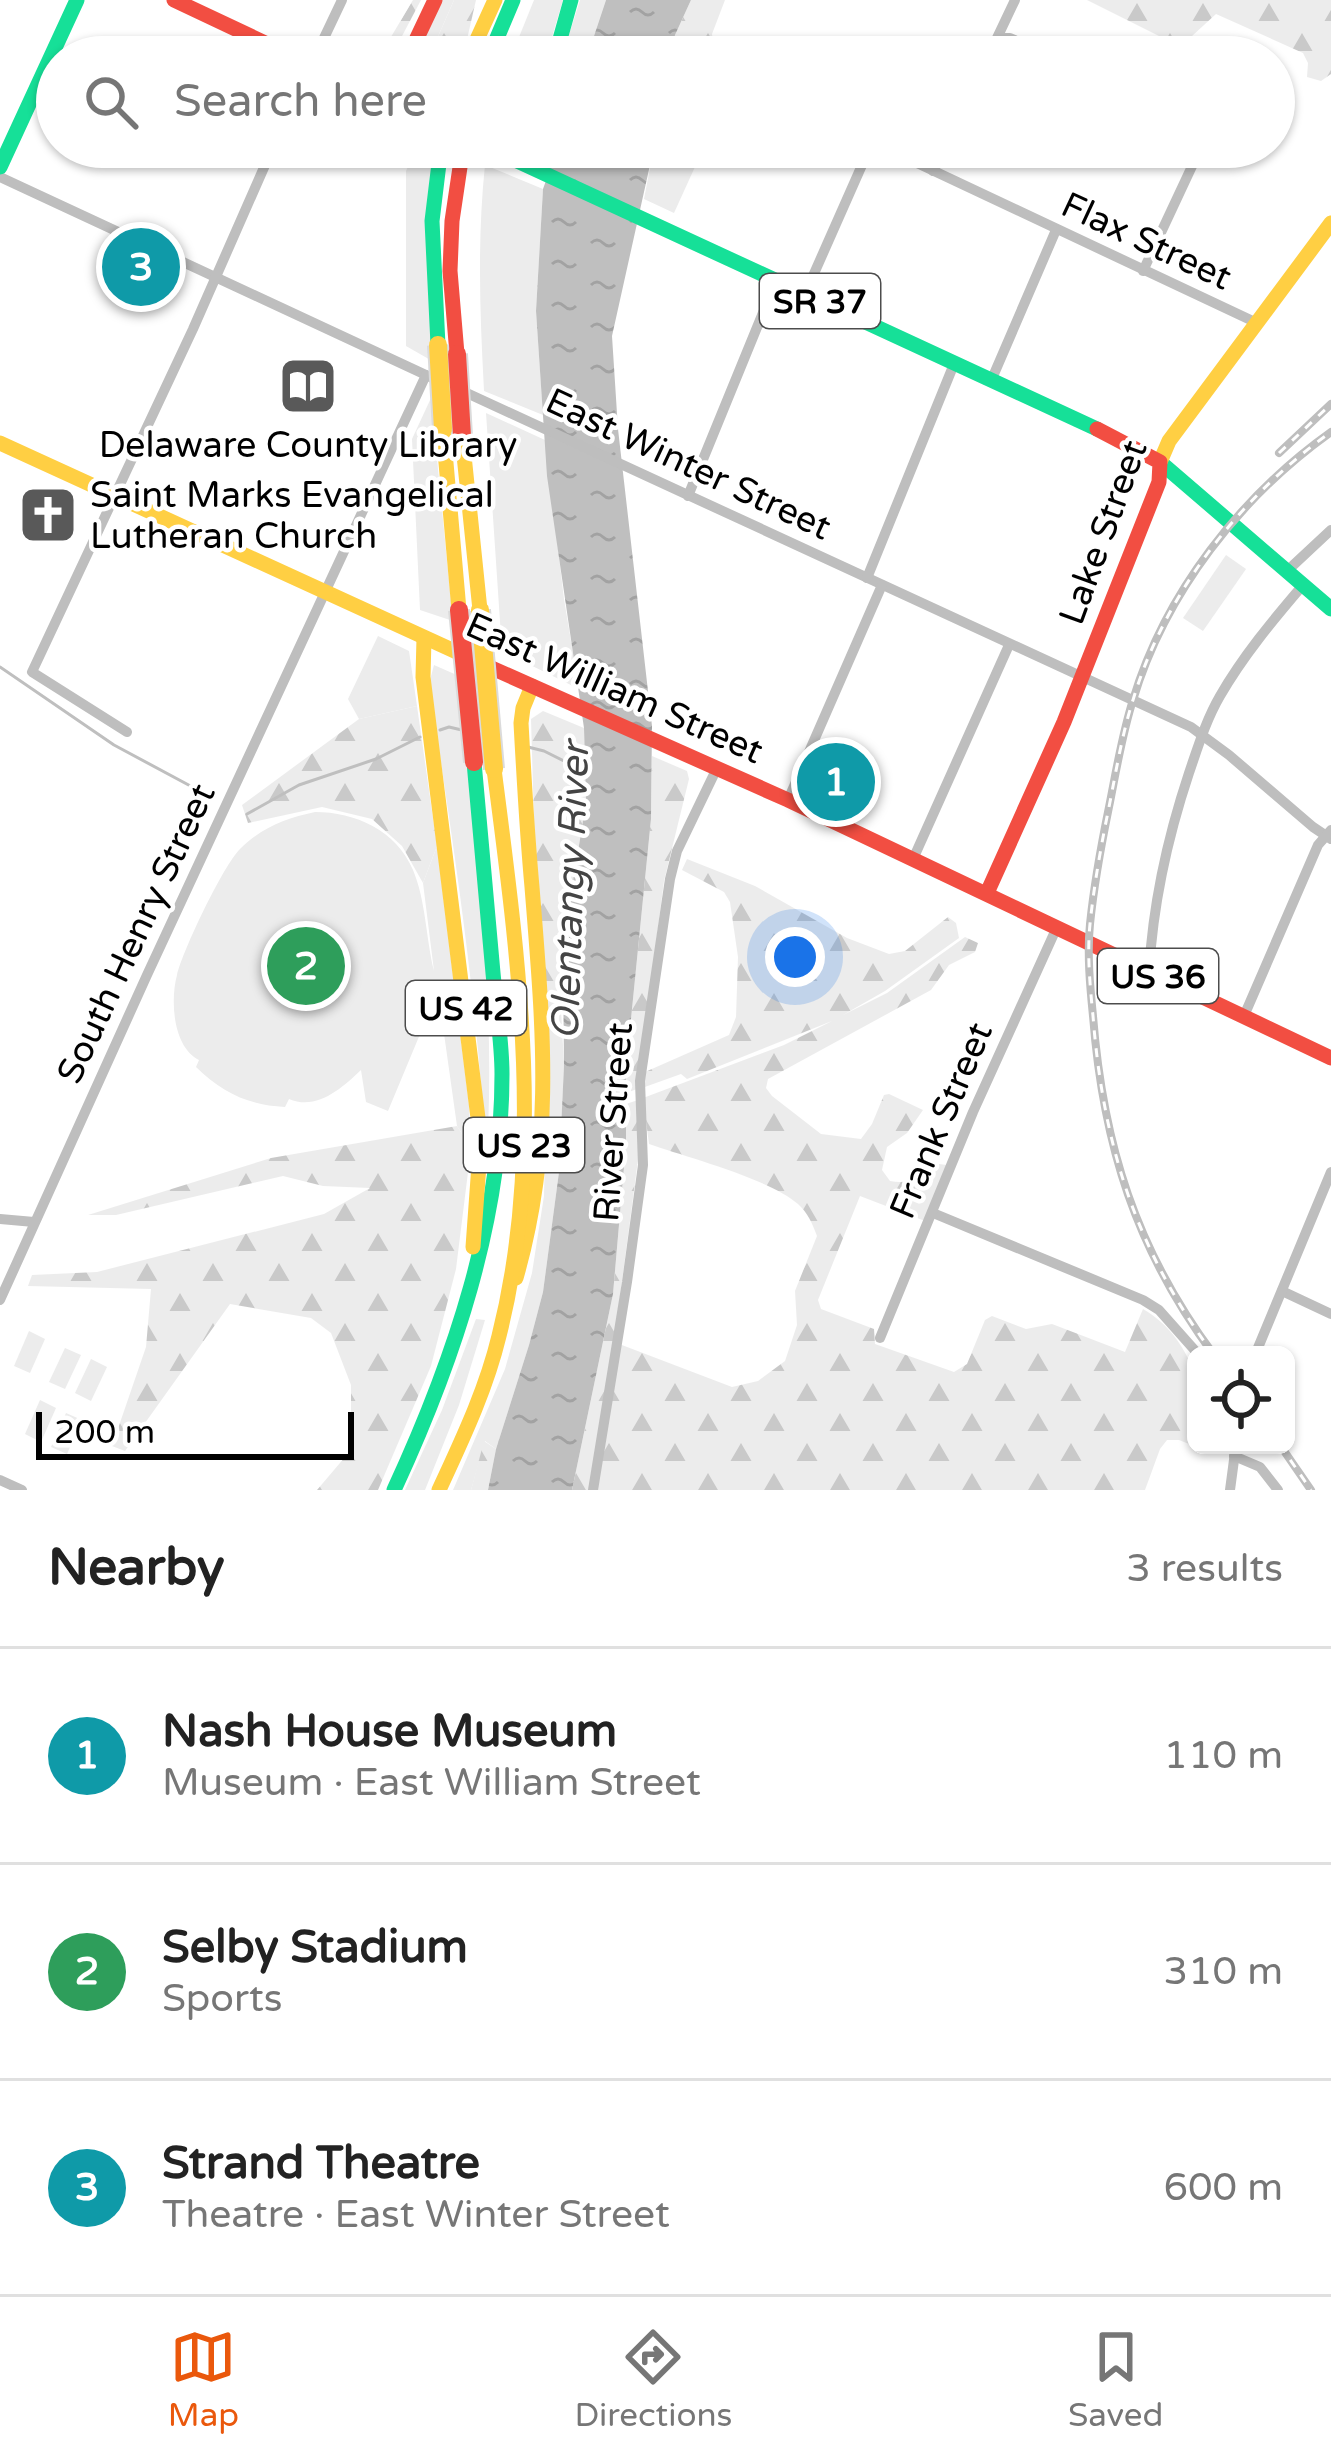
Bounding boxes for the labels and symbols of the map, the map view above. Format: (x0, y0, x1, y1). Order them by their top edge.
street label: Flax Street (1055, 183, 1238, 299)
pin: 3 (102, 222, 180, 312)
road number: SR 37 (760, 274, 880, 328)
library icon: Delaware County Library (277, 355, 339, 417)
street label: East Winter Street (539, 379, 838, 549)
place label: Delaware County Library (99, 424, 517, 467)
street label: Lake Street (1050, 435, 1157, 630)
place label: Saint Marks Evangelical Lutheran Church (90, 474, 494, 558)
church icon: Saint Marks Evangelical Lutheran Church (17, 484, 79, 546)
street label: East William Street (459, 604, 770, 773)
water label: Olentangy River (542, 737, 599, 1041)
pin: 1 (797, 737, 875, 827)
street label: South Henry Street (48, 777, 225, 1090)
pin: 2 (267, 921, 345, 1011)
your location (765, 927, 825, 987)
road number: US 36 (1098, 949, 1218, 1003)
road number: US 42 (406, 981, 526, 1035)
street label: Frank Street (881, 1016, 1002, 1225)
street label: River Street (585, 1021, 642, 1223)
road number: US 23 (464, 1118, 584, 1172)
scale bar (36, 1406, 354, 1459)

